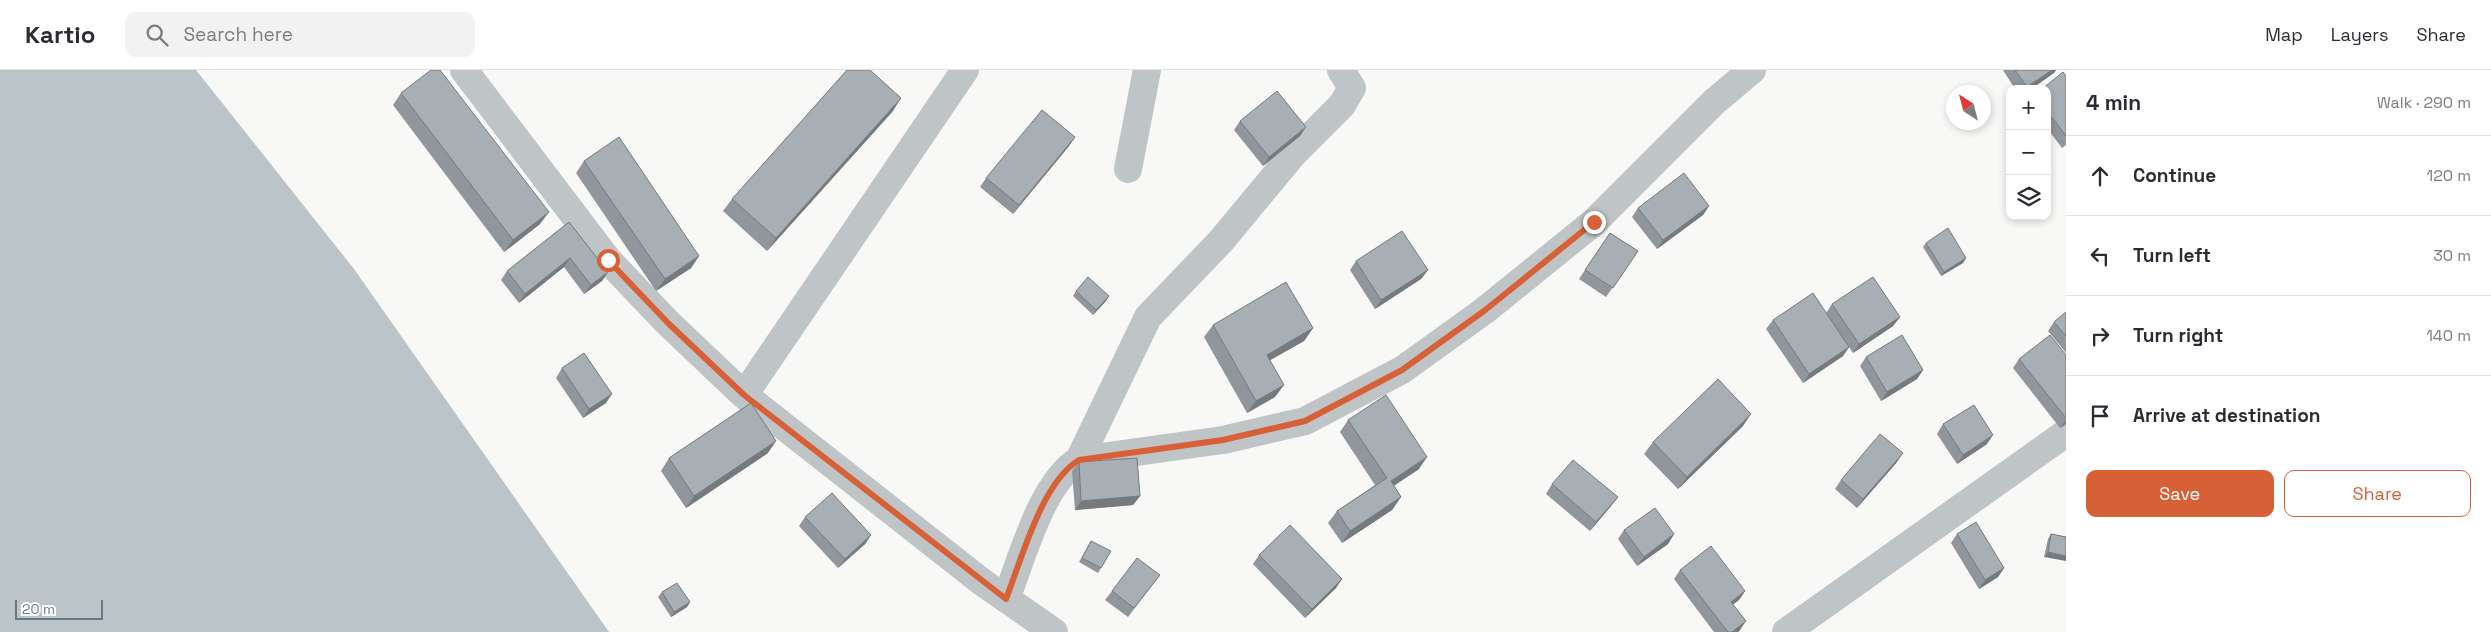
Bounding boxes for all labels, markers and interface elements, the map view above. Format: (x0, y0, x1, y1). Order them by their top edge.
search box (125, 12, 475, 57)
text: Kartio (25, 19, 95, 50)
icon: search (143, 21, 171, 49)
text: Search here (183, 22, 293, 47)
text: Map (2265, 23, 2303, 46)
text: Layers (2331, 23, 2388, 46)
text: Share (2416, 23, 2466, 46)
north arrow (1946, 85, 1991, 130)
map controls (2006, 85, 2051, 220)
button: + (2006, 85, 2051, 130)
text: 4 min (2086, 89, 2141, 116)
text: Walk · 290 m (2377, 92, 2471, 113)
button: − (2006, 130, 2051, 175)
icon: ahead (2086, 162, 2114, 190)
text: Continue (2133, 163, 2216, 188)
text: 120 m (2427, 165, 2471, 186)
button: layers (2006, 175, 2051, 220)
route end (1583, 211, 1606, 234)
icon: left (2086, 242, 2114, 270)
text: Turn left (2133, 243, 2211, 268)
text: 30 m (2433, 245, 2471, 266)
route start (597, 249, 620, 272)
icon: right (2086, 322, 2114, 350)
text: Turn right (2133, 323, 2223, 348)
text: 140 m (2426, 325, 2471, 346)
icon: arrive (2086, 402, 2114, 430)
text: Arrive at destination (2133, 403, 2321, 428)
button: Save (2086, 470, 2274, 517)
button: Share (2284, 470, 2471, 517)
scale bar (15, 597, 102, 620)
text: 20 m (22, 600, 55, 618)

